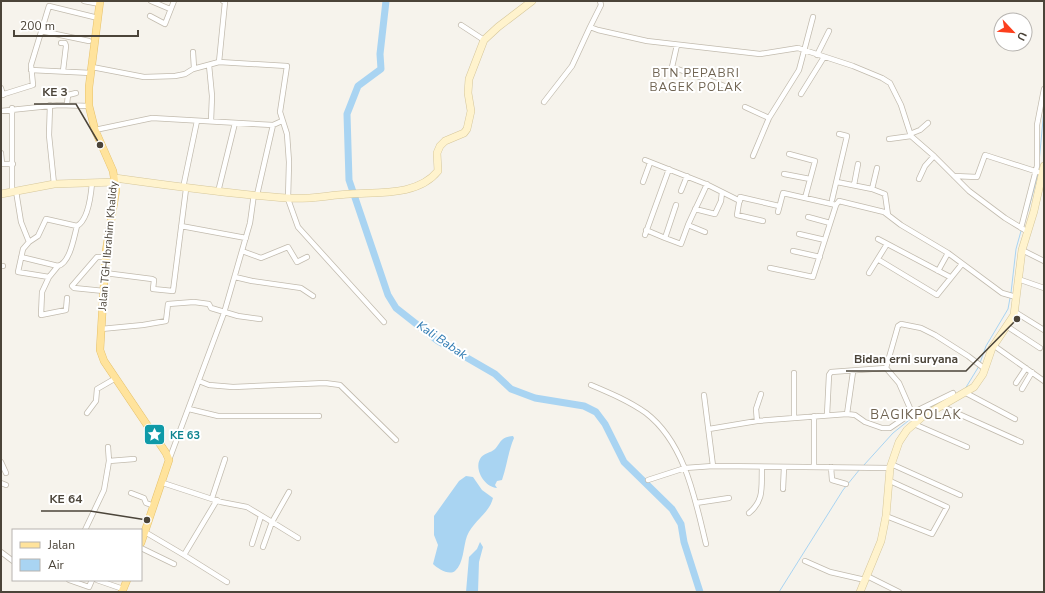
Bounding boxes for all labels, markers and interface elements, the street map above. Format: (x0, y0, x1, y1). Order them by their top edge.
scale bar (14, 12, 138, 38)
north arrow (993, 12, 1033, 52)
text: 200 m (20, 18, 55, 34)
text: U (1013, 29, 1030, 43)
district label: BTN PEPABRI BAGEK POLAK (649, 65, 743, 95)
callout: KE 3 (34, 80, 76, 104)
text: KE 3 (42, 84, 68, 100)
street label: Jalan TGH Ibrahim Khalidy (95, 180, 121, 312)
water label: Kali Babak (414, 317, 471, 363)
callout: Bidan erni suryana (846, 347, 966, 371)
text: Bidan erni suryana (854, 351, 958, 367)
district label: BAGIKPOLAK (870, 406, 962, 424)
place icon: KE 63 (141, 422, 167, 448)
place label: KE 63 (170, 428, 200, 443)
callout: KE 64 (41, 487, 90, 511)
text: KE 64 (50, 491, 82, 507)
legend (12, 529, 142, 581)
text: Jalan (47, 537, 75, 553)
text: Air (48, 557, 65, 573)

